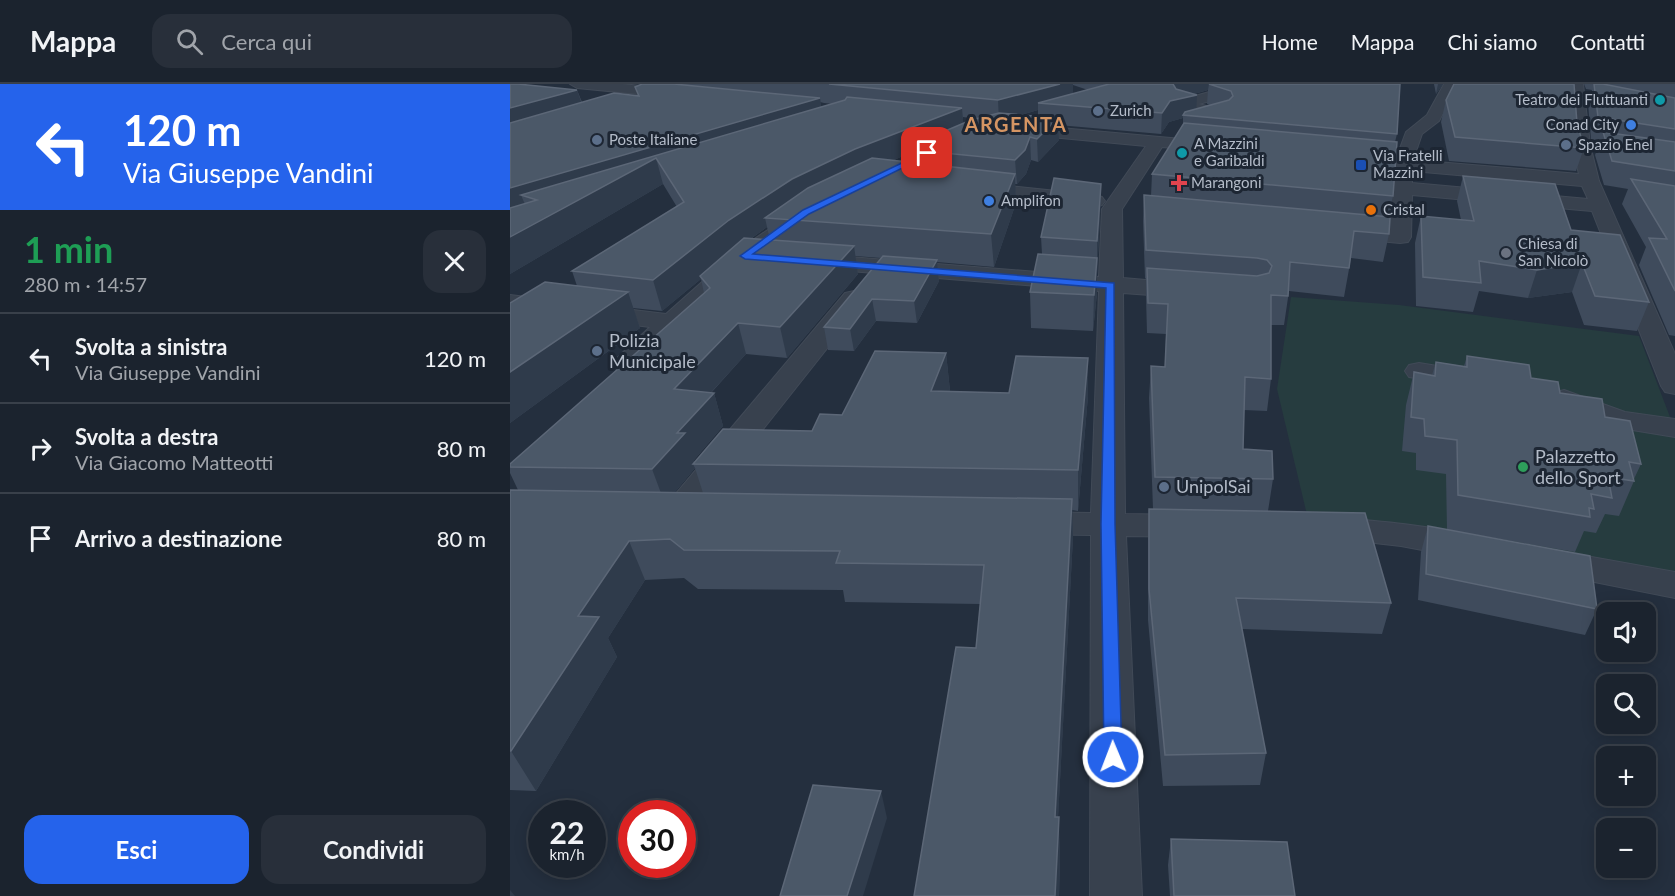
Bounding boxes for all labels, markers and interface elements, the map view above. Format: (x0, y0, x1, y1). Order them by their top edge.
search box (152, 14, 572, 68)
text: Mappa (30, 24, 116, 58)
icon: search (173, 25, 206, 58)
text: Cerca qui (221, 28, 312, 55)
text: Home (1262, 29, 1318, 54)
text: Mappa (1351, 29, 1414, 54)
text: Chi siamo (1447, 29, 1537, 54)
text: Contatti (1570, 29, 1645, 54)
place label: Teatro dei Fluttuanti (1515, 90, 1648, 108)
marker: Teatro dei Fluttuanti (1653, 93, 1667, 107)
place label: Zurich (1110, 101, 1152, 119)
marker: Zurich (1091, 104, 1105, 118)
text: 120 m (123, 105, 241, 155)
icon: left (24, 108, 102, 186)
district label: ARGENTA (964, 112, 1067, 136)
place label: Conad City (1546, 115, 1619, 133)
marker: Conad City (1624, 118, 1638, 132)
pin (901, 127, 952, 178)
place label: Poste Italiane (609, 130, 697, 148)
marker: Poste Italiane (590, 133, 604, 147)
place label: A Mazzini e Garibaldi (1194, 134, 1265, 169)
place label: Spazio Enel (1578, 135, 1653, 153)
icon: arrive (910, 136, 943, 169)
marker: Spazio Enel (1559, 138, 1573, 152)
marker: A Mazzini e Garibaldi (1175, 146, 1189, 160)
place label: Via Fratelli Mazzini (1373, 146, 1443, 181)
text: Via Giuseppe Vandini (123, 156, 374, 189)
marker: Via Fratelli Mazzini (1354, 158, 1368, 172)
place label: Marangoni (1191, 173, 1261, 191)
marker: Marangoni (1172, 176, 1186, 190)
place label: Amplifon (1001, 191, 1061, 209)
marker: Amplifon (982, 194, 996, 208)
place label: Cristal (1383, 200, 1425, 218)
marker: Cristal (1364, 203, 1378, 217)
text: 1 min (24, 227, 113, 271)
button: close (423, 230, 486, 293)
place label: Chiesa di San Nicolò (1518, 234, 1588, 269)
marker: Chiesa di San Nicolò (1499, 246, 1513, 260)
text: 280 m · 14:57 (24, 272, 147, 296)
place label: Polizia Municipale (609, 329, 696, 372)
text: Svolta a sinistra (75, 333, 227, 360)
icon: left (24, 342, 57, 375)
marker: Polizia Municipale (590, 344, 604, 358)
text: 120 m (424, 345, 486, 372)
text: Via Giuseppe Vandini (75, 360, 261, 384)
text: Svolta a destra (75, 423, 218, 450)
icon: right (24, 432, 57, 465)
text: 80 m (437, 435, 486, 462)
place label: Palazzetto dello Sport (1535, 445, 1621, 488)
text: Via Giacomo Matteotti (75, 450, 273, 474)
marker: Palazzetto dello Sport (1516, 460, 1530, 474)
place label: UnipolSai (1176, 475, 1251, 497)
marker: UnipolSai (1157, 480, 1171, 494)
icon: arrive (24, 522, 57, 555)
text: Arrivo a destinazione (75, 525, 282, 552)
text: 80 m (437, 525, 486, 552)
map controls (1596, 602, 1656, 878)
button: sound (1596, 602, 1656, 662)
button: search (1596, 674, 1656, 734)
position arrow (1081, 725, 1145, 789)
button: + (1596, 746, 1656, 806)
speed limit sign: 30 (618, 800, 696, 878)
text: 22 (550, 814, 584, 850)
button: Esci (24, 815, 249, 884)
button: Condividi (261, 815, 486, 884)
button: − (1596, 818, 1656, 878)
text: km/h (549, 845, 585, 863)

